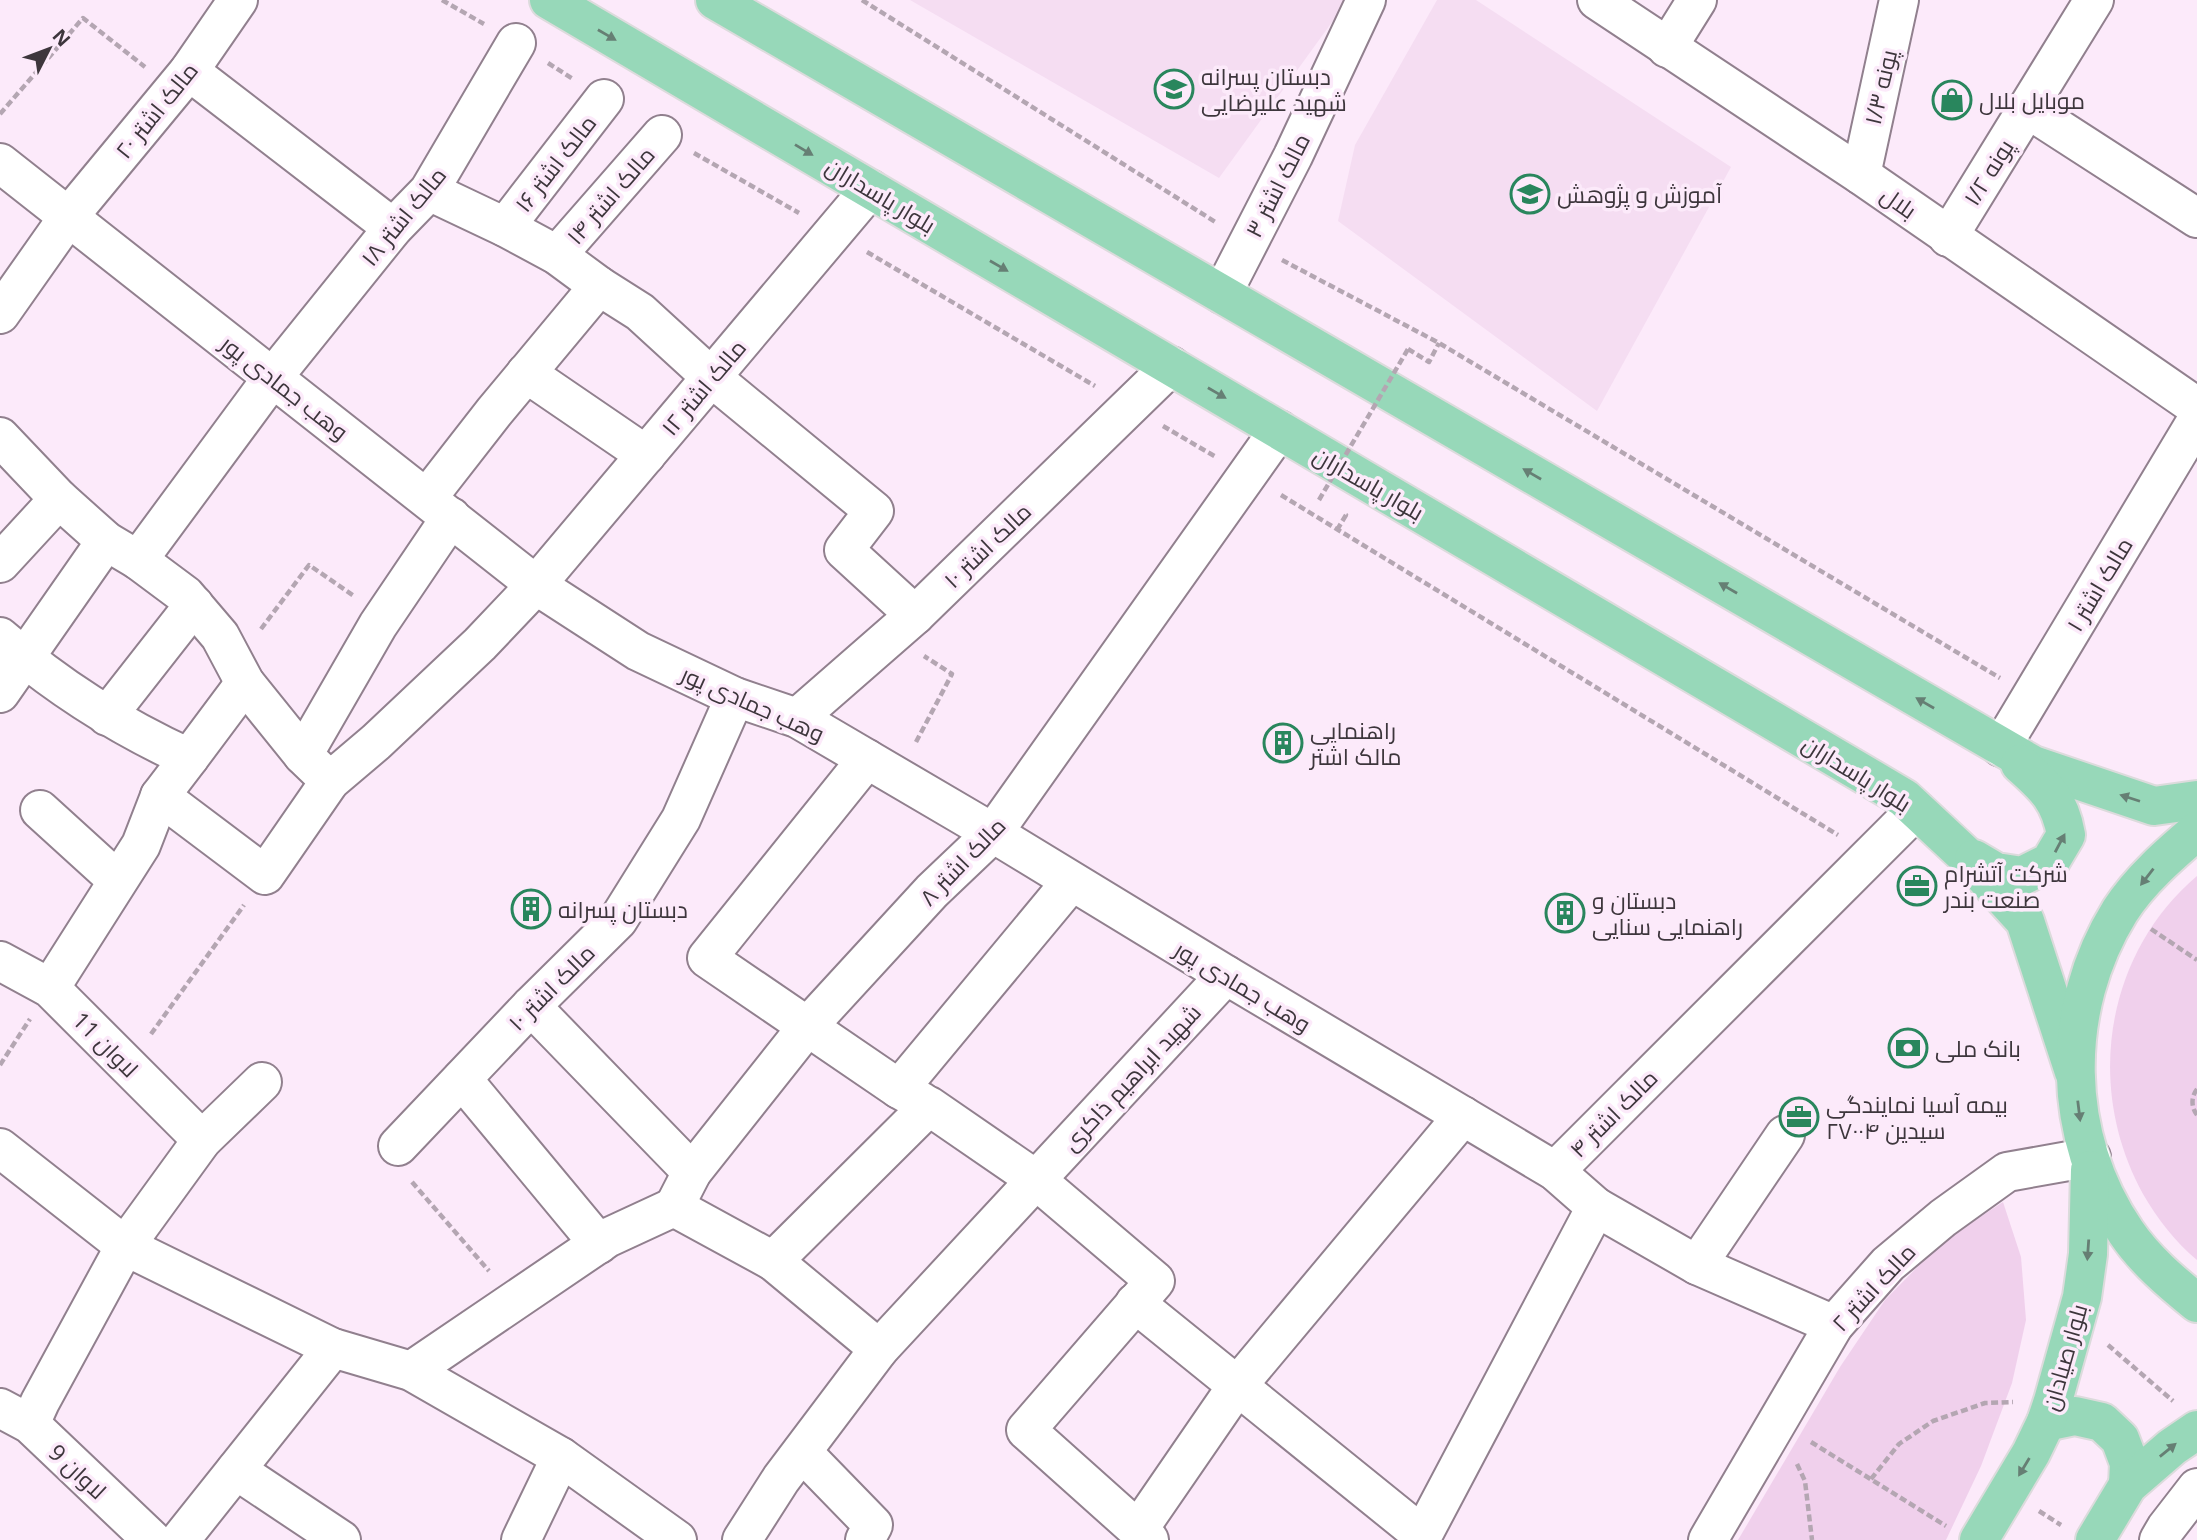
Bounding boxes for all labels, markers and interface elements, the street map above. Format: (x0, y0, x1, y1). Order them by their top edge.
north arrow (14, 14, 84, 84)
text: N (47, 23, 76, 52)
one-way arrow (598, 28, 617, 41)
street label: پونه ۱/۳ (1856, 46, 1904, 128)
street label: مالک اشتر ۲۰ (107, 55, 205, 165)
place label: دبستان پسرانه شهید علیرضایی (1201, 60, 1347, 118)
school or university icon: دبستان پسرانه شهید علیرضایی (1153, 68, 1195, 110)
shop icon: موبایل بلال (1931, 79, 1973, 121)
place label: موبایل بلال (1979, 84, 2085, 116)
street label: مالک اشتر ۱۶ (507, 108, 603, 218)
street label: مالک اشتر ۳ (1237, 127, 1317, 243)
street label: پونه ۱/۲ (1955, 133, 2021, 211)
street label: مالک اشتر ۱۴ (559, 139, 661, 251)
one-way arrow (794, 143, 813, 156)
street label: بلوار پاسداران (820, 150, 942, 240)
street label: مالک اشتر ۱۸ (353, 160, 453, 272)
school or university icon: آموزش و پژوهش (1509, 173, 1551, 215)
place label: آموزش و پژوهش (1557, 178, 1722, 210)
street label: بلال (1875, 178, 1923, 226)
one-way arrow (990, 259, 1009, 272)
street label: وهب جمادی پور (213, 326, 355, 447)
street label: مالک اشتر ۱۲ (653, 332, 753, 442)
one-way arrow (1207, 387, 1226, 400)
street label: بلوار پاسداران (1308, 438, 1430, 528)
one-way arrow (1522, 468, 1541, 480)
street label: مالک اشتر ۱۰ (936, 495, 1038, 595)
street label: مالک اشتر ۱ (2058, 531, 2140, 637)
one-way arrow (1719, 582, 1738, 595)
street label: وهب جمادی پور (674, 656, 830, 749)
one-way arrow (1916, 697, 1935, 709)
place label: راهنمایی مالک اشتر (1308, 714, 1402, 772)
building icon: راهنمایی مالک اشتر (1262, 722, 1304, 764)
street label: بلوار پاسداران (1796, 727, 1918, 819)
one-way arrow (2120, 792, 2141, 803)
street label: مالک اشتر ۸ (912, 810, 1012, 912)
one-way arrow (2054, 833, 2066, 853)
place label: شرکت آتشرام صنعت بندر (1942, 857, 2068, 915)
office icon: شرکت آتشرام صنعت بندر (1896, 865, 1938, 907)
one-way arrow (2140, 869, 2155, 886)
place label: دبستان و راهنمایی سنایی (1592, 884, 1743, 942)
building icon: دبستان پسرانه (510, 888, 552, 930)
building icon: دبستان و راهنمایی سنایی (1544, 892, 1586, 934)
place label: دبستان پسرانه (558, 893, 688, 925)
street label: وهب جمادی پور (1167, 932, 1317, 1039)
street label: مالک اشتر ۱۰ (501, 937, 601, 1037)
street label: شهید ابراهیم ذاکری (1054, 997, 1208, 1158)
street label: لاوان 11 (66, 1004, 146, 1084)
bank icon: بانک ملی (1887, 1027, 1929, 1069)
place label: بانک ملی (1935, 1032, 2021, 1064)
street label: مالک اشتر ۴ (1562, 1062, 1664, 1164)
place label: بیمه آسیا نمایندگی سیدین ۲۷۰۰۴ (1826, 1088, 2008, 1146)
office icon: بیمه آسیا نمایندگی سیدین ۲۷۰۰۴ (1778, 1096, 1820, 1138)
one-way arrow (2074, 1100, 2085, 1122)
street label: مالک اشتر ۲ (1824, 1236, 1922, 1338)
one-way arrow (2082, 1239, 2093, 1261)
street label: بلوار صیادان (2033, 1300, 2095, 1414)
street label: لاوان 9 (42, 1436, 114, 1506)
one-way arrow (2159, 1443, 2177, 1458)
one-way arrow (2017, 1457, 2030, 1476)

